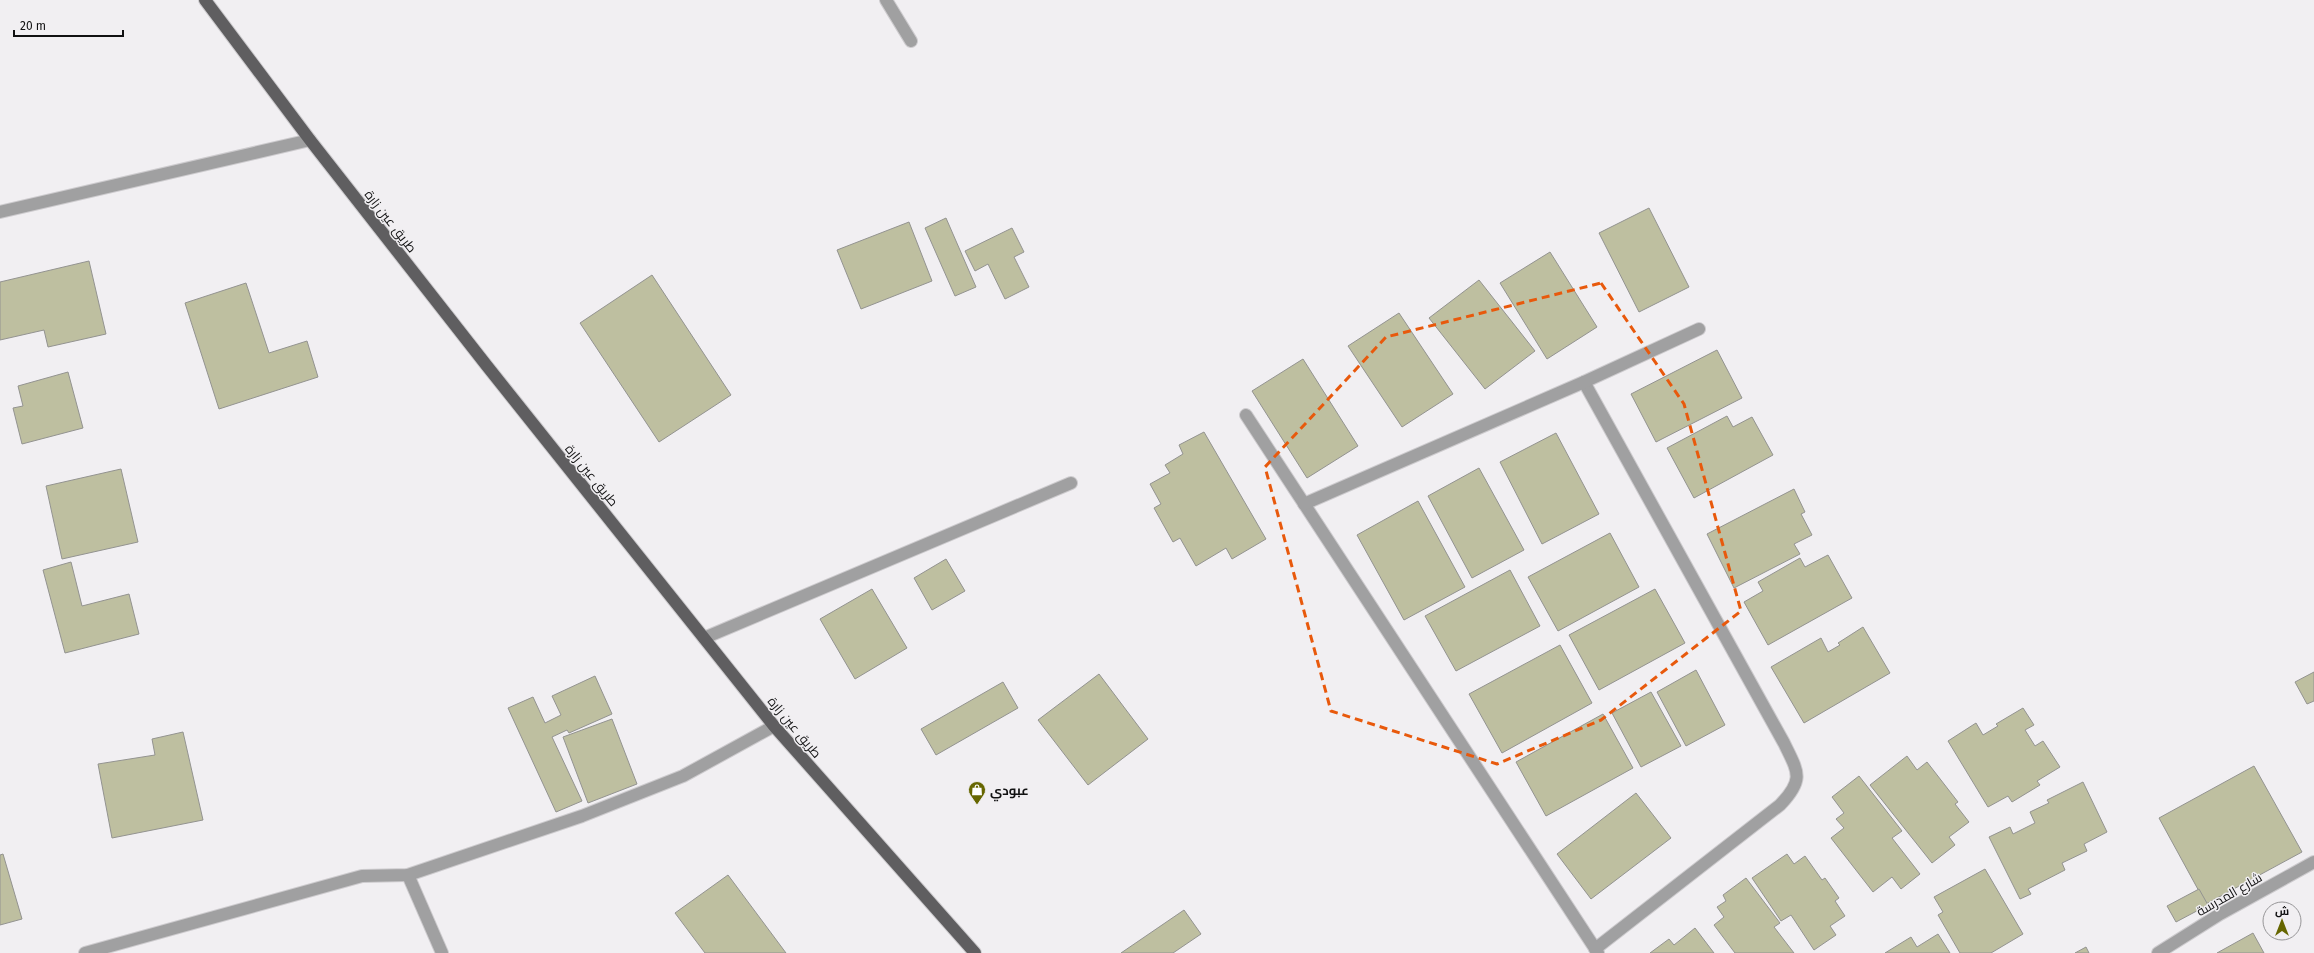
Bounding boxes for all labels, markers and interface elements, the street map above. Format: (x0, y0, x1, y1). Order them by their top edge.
scale bar (14, 12, 123, 38)
text: 20 m (20, 19, 46, 33)
street label: طريق عين زارة (362, 187, 420, 256)
street label: طريق عين زارة (562, 441, 621, 509)
street label: طريق عين زارة (765, 694, 825, 761)
shop icon: عبودي (967, 780, 987, 805)
place label: عبودي (990, 783, 1029, 802)
street label: شارع المدرسة (2194, 870, 2265, 920)
north arrow (2262, 901, 2302, 941)
text: ش (2275, 905, 2289, 918)

